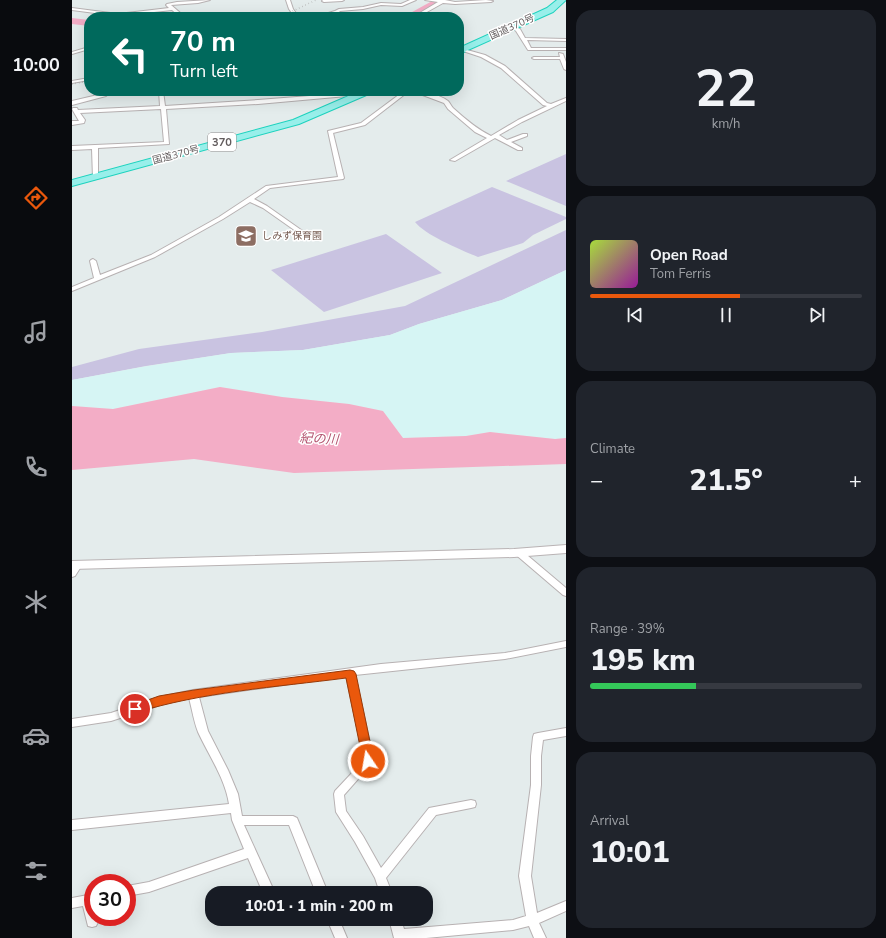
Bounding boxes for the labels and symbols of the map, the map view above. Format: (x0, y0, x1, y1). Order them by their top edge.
street label: 国道370号 (487, 11, 537, 43)
road number: 370 (208, 133, 236, 151)
street label: 国道370号 (151, 142, 201, 168)
school or university icon: しみず保育園 (233, 223, 259, 249)
place label: しみず保育園 (262, 229, 322, 243)
water label: 紀の川 (299, 429, 341, 449)
pin (118, 692, 152, 726)
position arrow (347, 740, 389, 782)
speed limit sign: 30 (84, 874, 136, 926)

